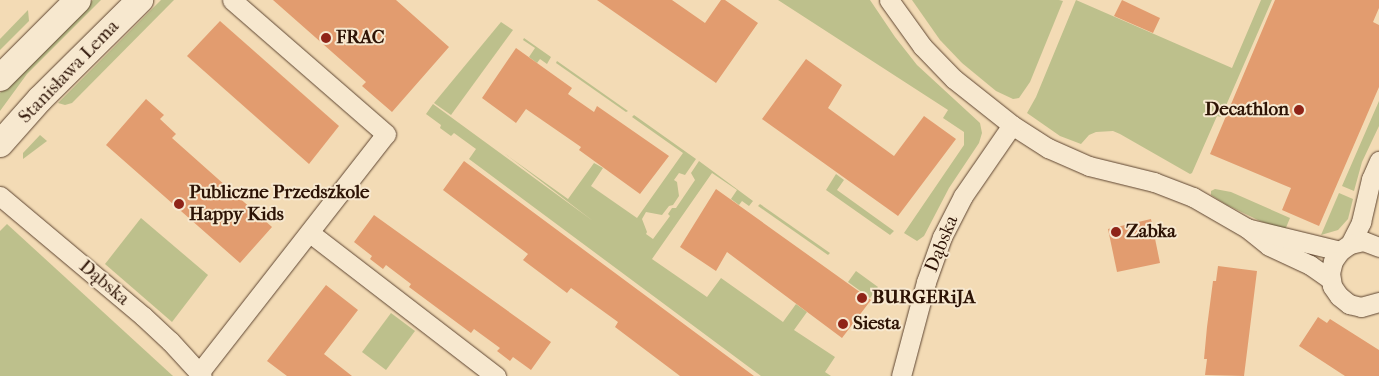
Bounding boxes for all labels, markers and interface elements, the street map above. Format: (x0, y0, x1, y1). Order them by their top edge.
street label: Stanisława Lema (14, 16, 124, 128)
place label: FRAC (336, 27, 385, 49)
marker: FRAC (320, 32, 332, 44)
place label: Decathlon (1205, 99, 1289, 121)
marker: Decathlon (1293, 104, 1305, 116)
place label: Publiczne Przedszkole Happy Kids (189, 182, 369, 226)
marker: Publiczne Przedszkole Happy Kids (173, 198, 185, 210)
street label: Dąbska (920, 212, 964, 276)
place label: Zabka (1126, 221, 1176, 243)
marker: Zabka (1110, 226, 1122, 238)
street label: Dąbska (74, 255, 134, 311)
place label: BURGERiJA (872, 287, 976, 309)
marker: BURGERiJA (856, 292, 868, 304)
place label: Siesta (853, 313, 900, 335)
marker: Siesta (837, 318, 849, 330)

